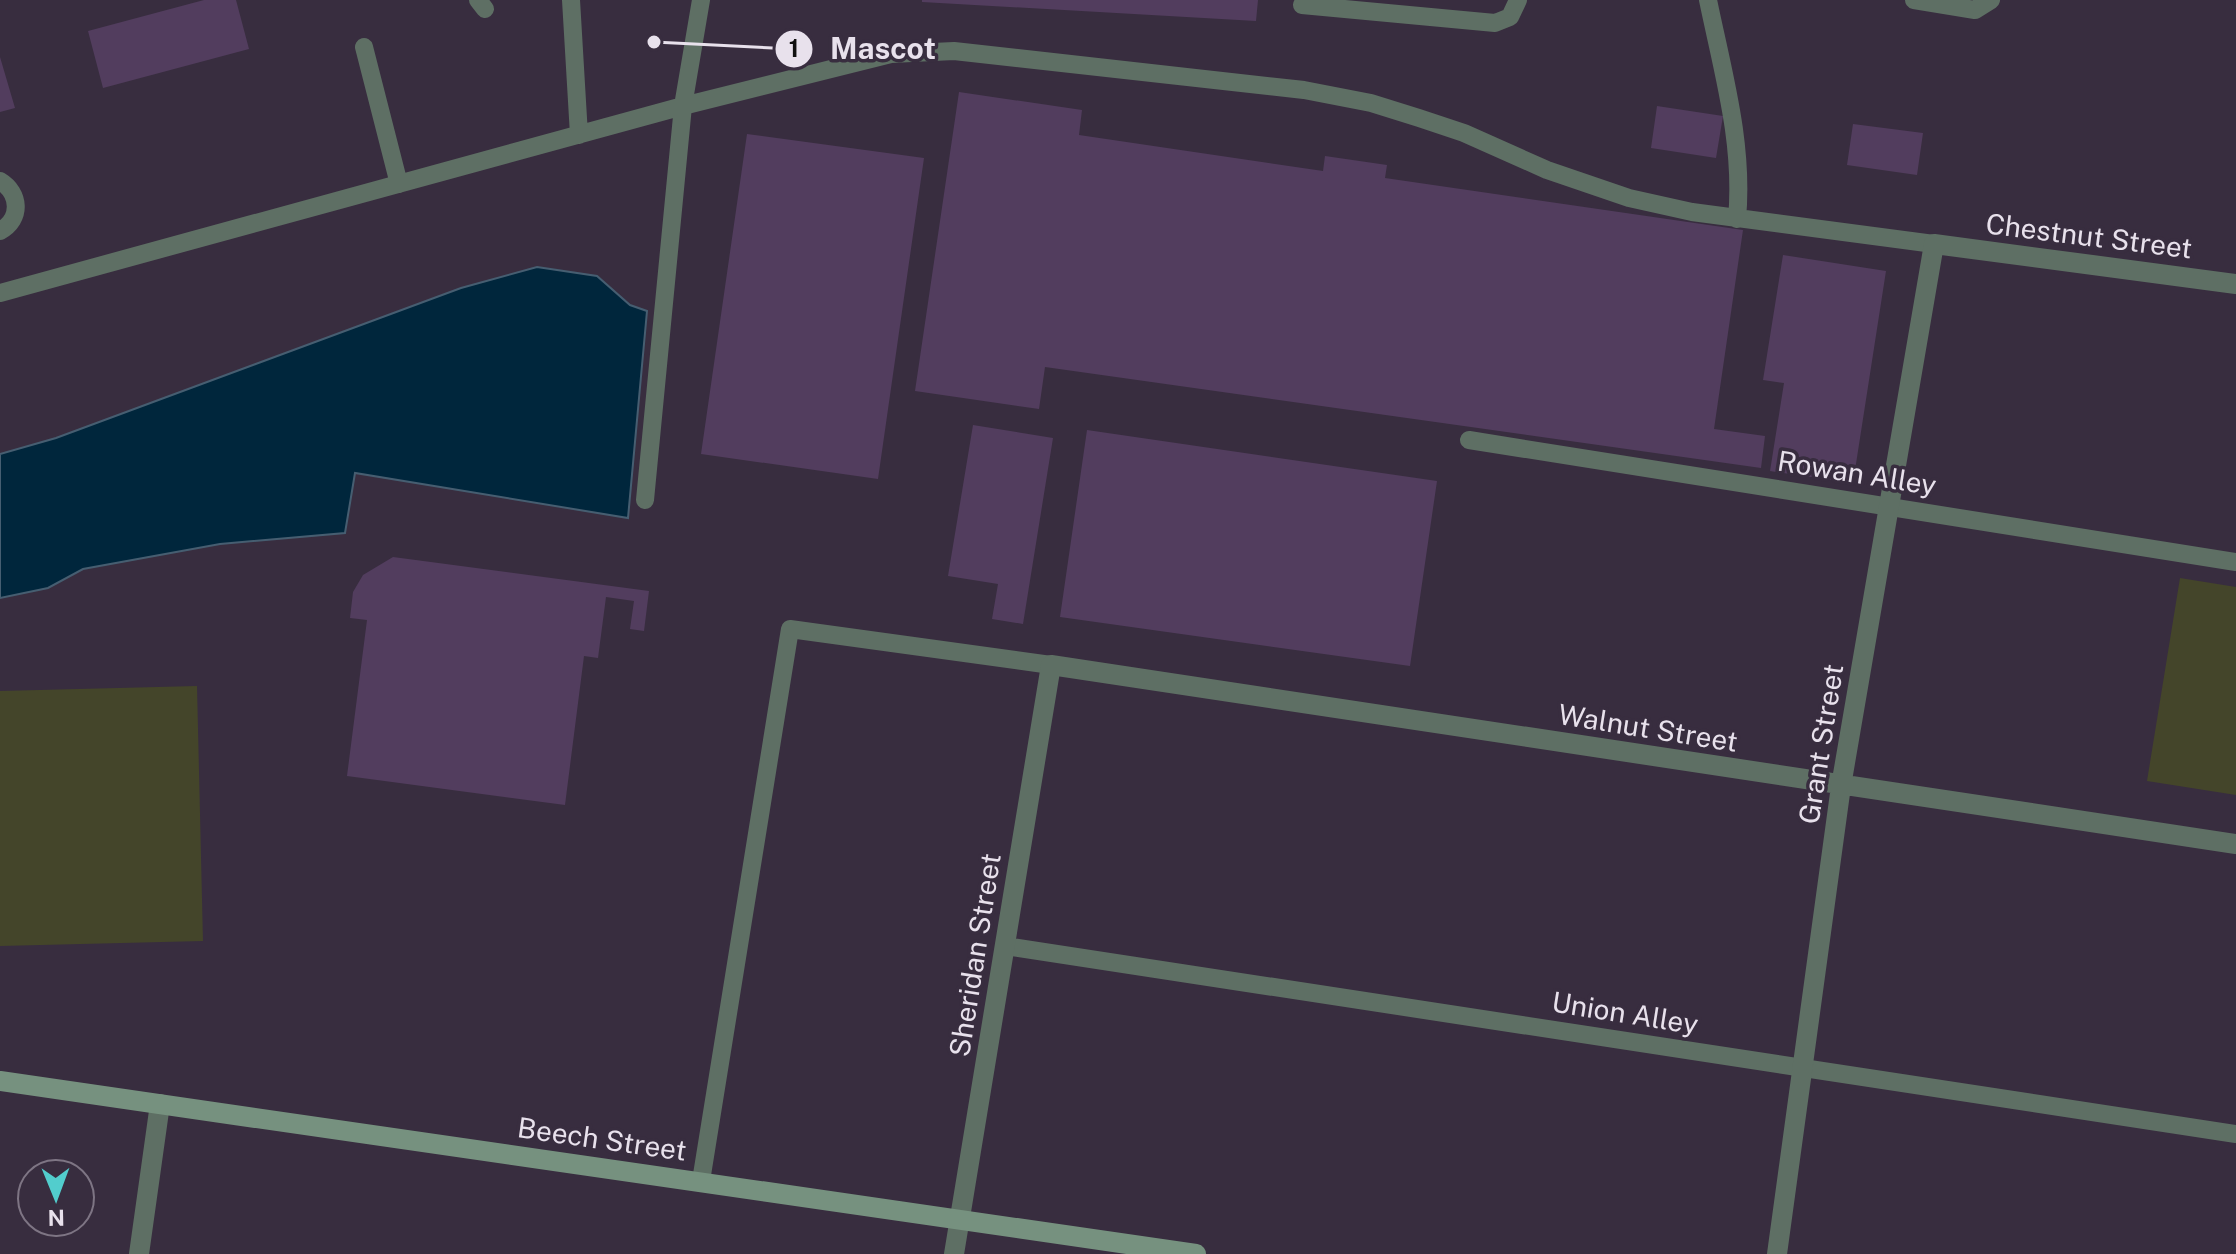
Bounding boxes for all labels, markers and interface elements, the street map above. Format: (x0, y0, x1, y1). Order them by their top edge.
callout: Mascot (774, 22, 952, 76)
text: Mascot (830, 30, 936, 66)
text: 1 (789, 34, 799, 62)
street label: Chestnut Street (1984, 206, 2194, 265)
street label: Rowan Alley (1775, 444, 1939, 501)
street label: Grant Street (1792, 662, 1849, 826)
street label: Walnut Street (1556, 697, 1740, 758)
street label: Sheridan Street (942, 851, 1007, 1059)
street label: Union Alley (1549, 985, 1701, 1040)
street label: Beech Street (515, 1110, 689, 1167)
north arrow (16, 1158, 96, 1238)
text: N (48, 1205, 65, 1231)

